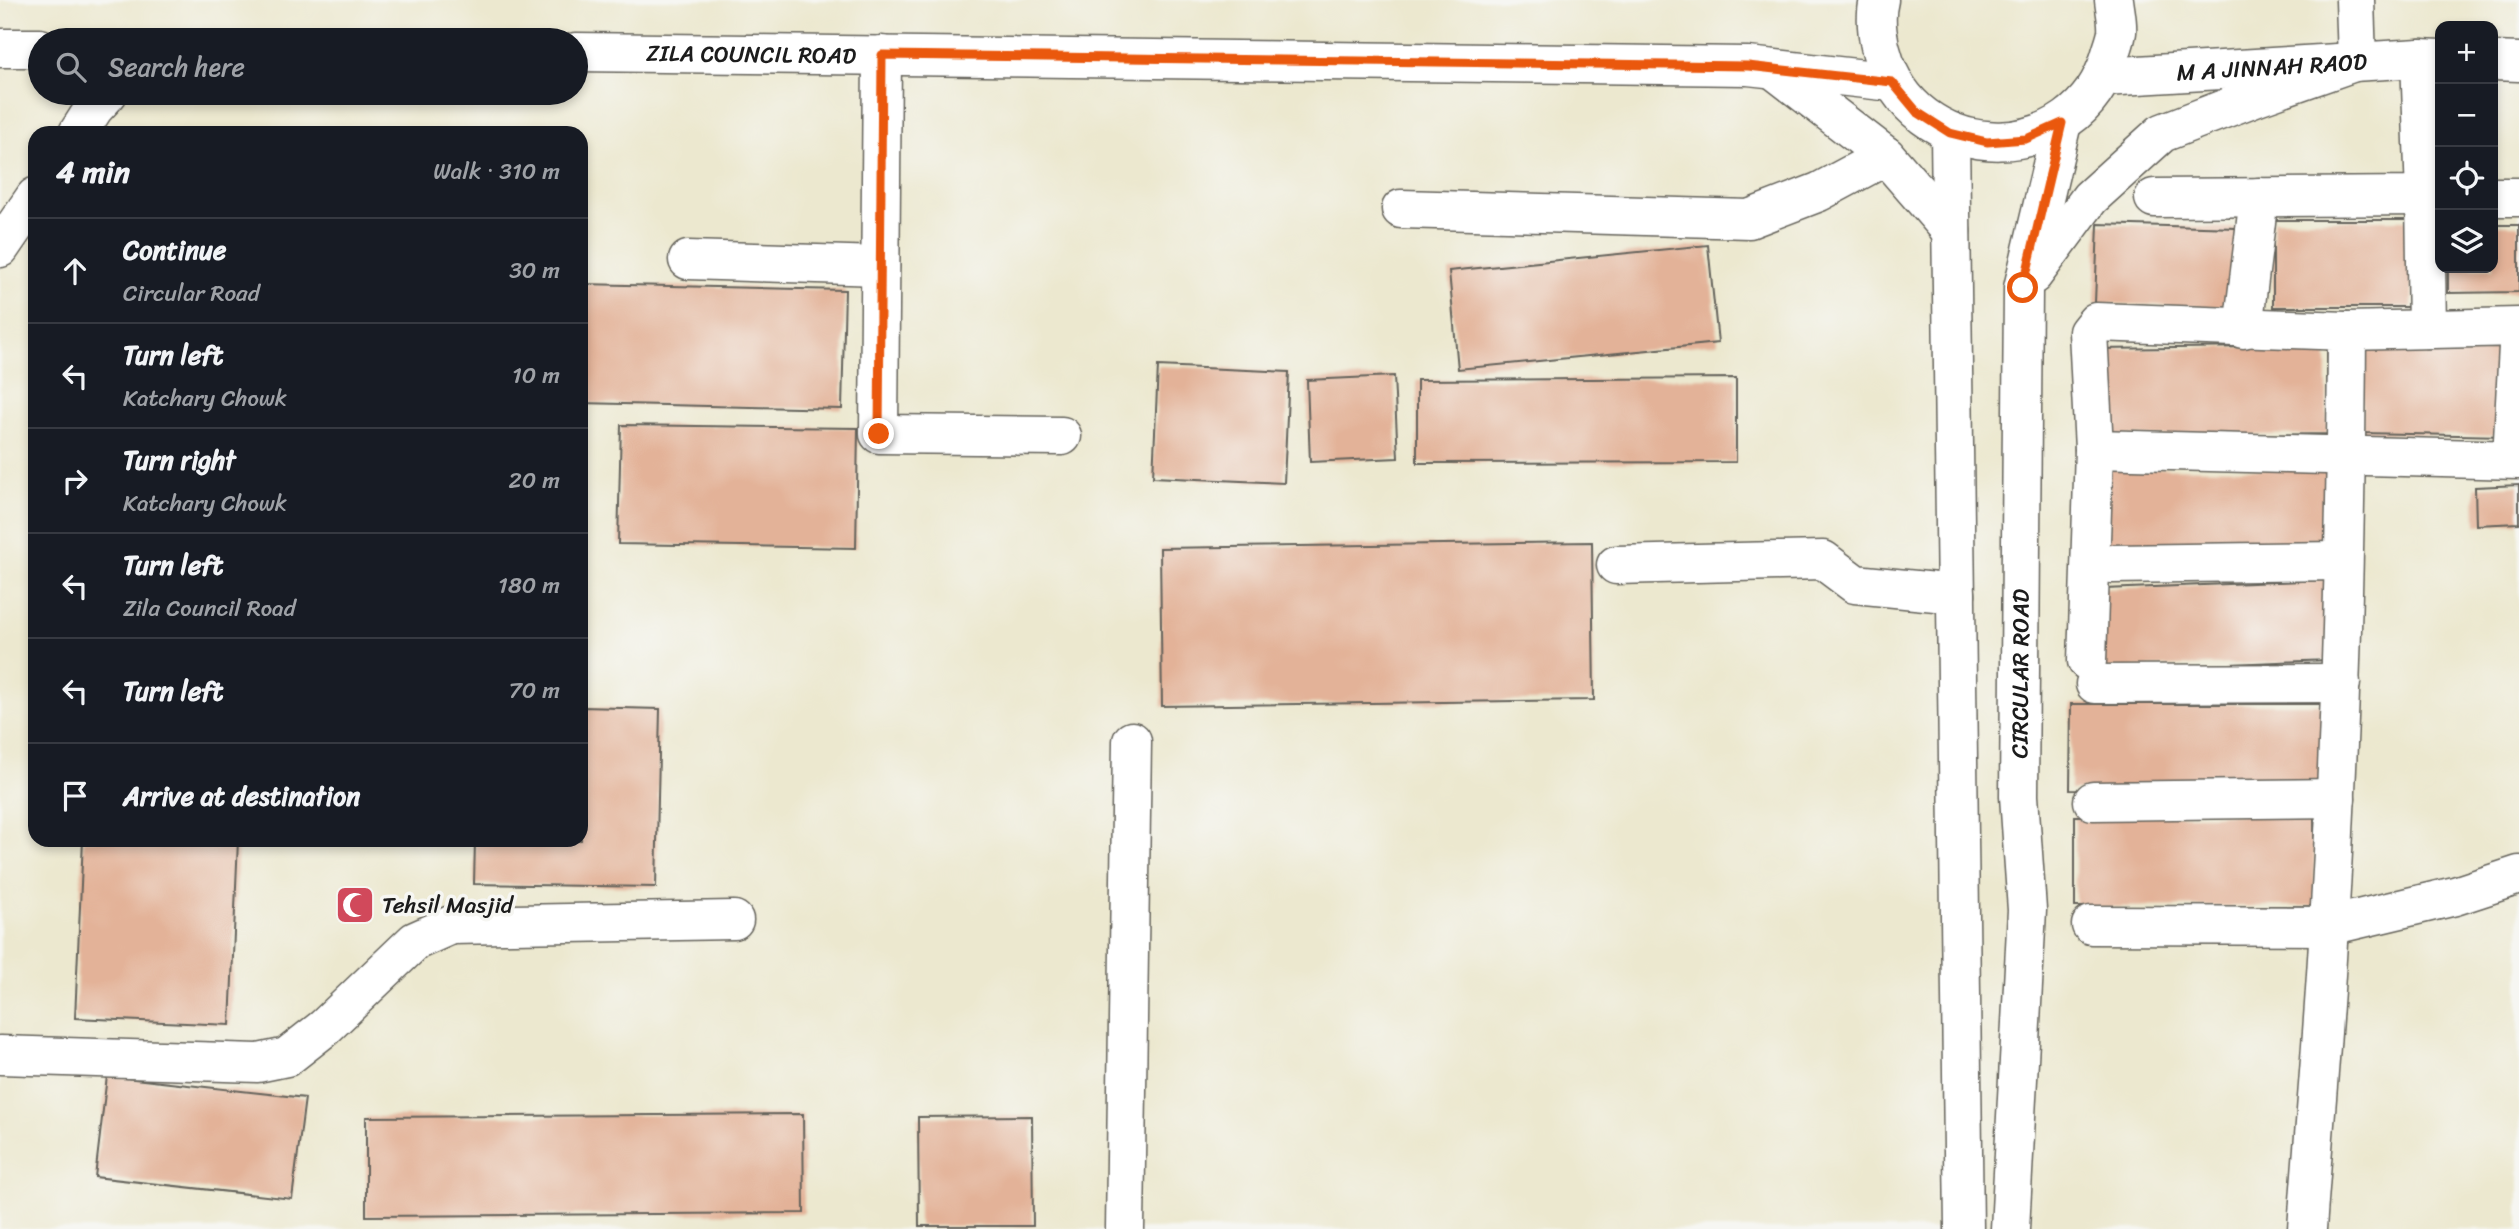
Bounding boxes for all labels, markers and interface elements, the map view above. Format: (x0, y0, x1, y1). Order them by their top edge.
map controls (2435, 21, 2498, 273)
button: + (2435, 21, 2498, 84)
search box (28, 28, 588, 105)
street label: ZILA COUNCIL ROAD (646, 32, 856, 76)
street label: M A JINNAH RAOD (2175, 41, 2368, 93)
text: Search here (108, 44, 245, 90)
icon: search (52, 48, 90, 86)
button: − (2435, 84, 2498, 147)
text: 4 min (56, 145, 130, 199)
button: locate (2435, 147, 2498, 210)
text: Walk · 310 m (433, 151, 560, 192)
button: layers (2435, 210, 2498, 273)
text: Continue (123, 227, 226, 273)
text: 30 m (509, 250, 560, 291)
icon: ahead (56, 252, 94, 290)
route start (2007, 272, 2038, 303)
text: Circular Road (123, 273, 260, 314)
text: Turn left (123, 332, 223, 378)
text: 10 m (512, 355, 560, 396)
icon: left (56, 357, 94, 395)
text: Katchary Chowk (123, 378, 287, 419)
route end (863, 418, 894, 449)
text: Turn right (123, 437, 236, 483)
text: 20 m (509, 460, 560, 501)
icon: right (56, 462, 94, 500)
text: Katchary Chowk (123, 483, 287, 524)
text: Turn left (123, 542, 223, 588)
text: 180 m (498, 565, 560, 606)
icon: left (56, 567, 94, 605)
text: Zila Council Road (123, 588, 296, 629)
street label: CIRCULAR ROAD (1999, 589, 2041, 758)
text: Turn left (123, 668, 223, 714)
text: 70 m (509, 670, 560, 711)
icon: left (56, 672, 94, 710)
text: Arrive at destination (123, 773, 360, 819)
icon: arrive (56, 777, 94, 815)
mosque icon: Tehsil Masjid (334, 884, 376, 926)
place label: Tehsil Masjid (382, 885, 515, 926)

